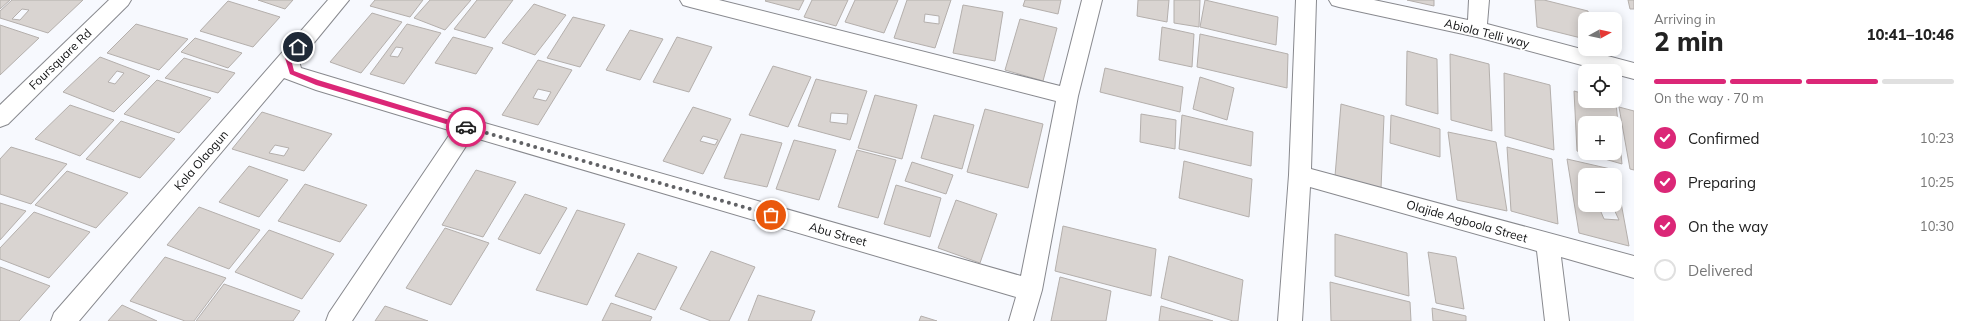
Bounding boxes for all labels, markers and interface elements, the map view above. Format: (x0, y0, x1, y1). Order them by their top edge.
text: Arriving in (1654, 11, 1716, 27)
north arrow (1578, 12, 1622, 56)
map controls (1578, 12, 1622, 212)
street label: Abiola Telli way (1443, 15, 1532, 51)
street label: Foursquare Rd (26, 25, 94, 93)
text: 2 min (1654, 25, 1724, 58)
text: 10:41–10:46 (1867, 25, 1954, 44)
pin (281, 30, 315, 64)
icon: home (287, 36, 309, 58)
button: locate (1578, 64, 1622, 108)
text: On the way · 70 m (1654, 90, 1764, 106)
courier (446, 107, 486, 147)
icon: car (455, 116, 477, 138)
button: + (1578, 116, 1622, 160)
street label: Kola Olaogun (171, 127, 231, 193)
icon: check (1654, 127, 1676, 149)
text: Confirmed (1688, 129, 1759, 148)
text: 10:23 (1920, 130, 1954, 146)
button: − (1578, 168, 1622, 212)
icon: check (1654, 171, 1676, 193)
text: Preparing (1688, 173, 1756, 192)
text: 10:25 (1920, 174, 1954, 190)
street label: Olajide Agboola Street (1405, 197, 1529, 245)
pin (754, 198, 788, 232)
icon: bag (760, 204, 782, 226)
icon: check (1654, 215, 1676, 237)
text: On the way (1688, 217, 1768, 236)
text: 10:30 (1920, 218, 1954, 234)
street label: Abu Street (807, 219, 869, 249)
text: Delivered (1688, 261, 1753, 280)

